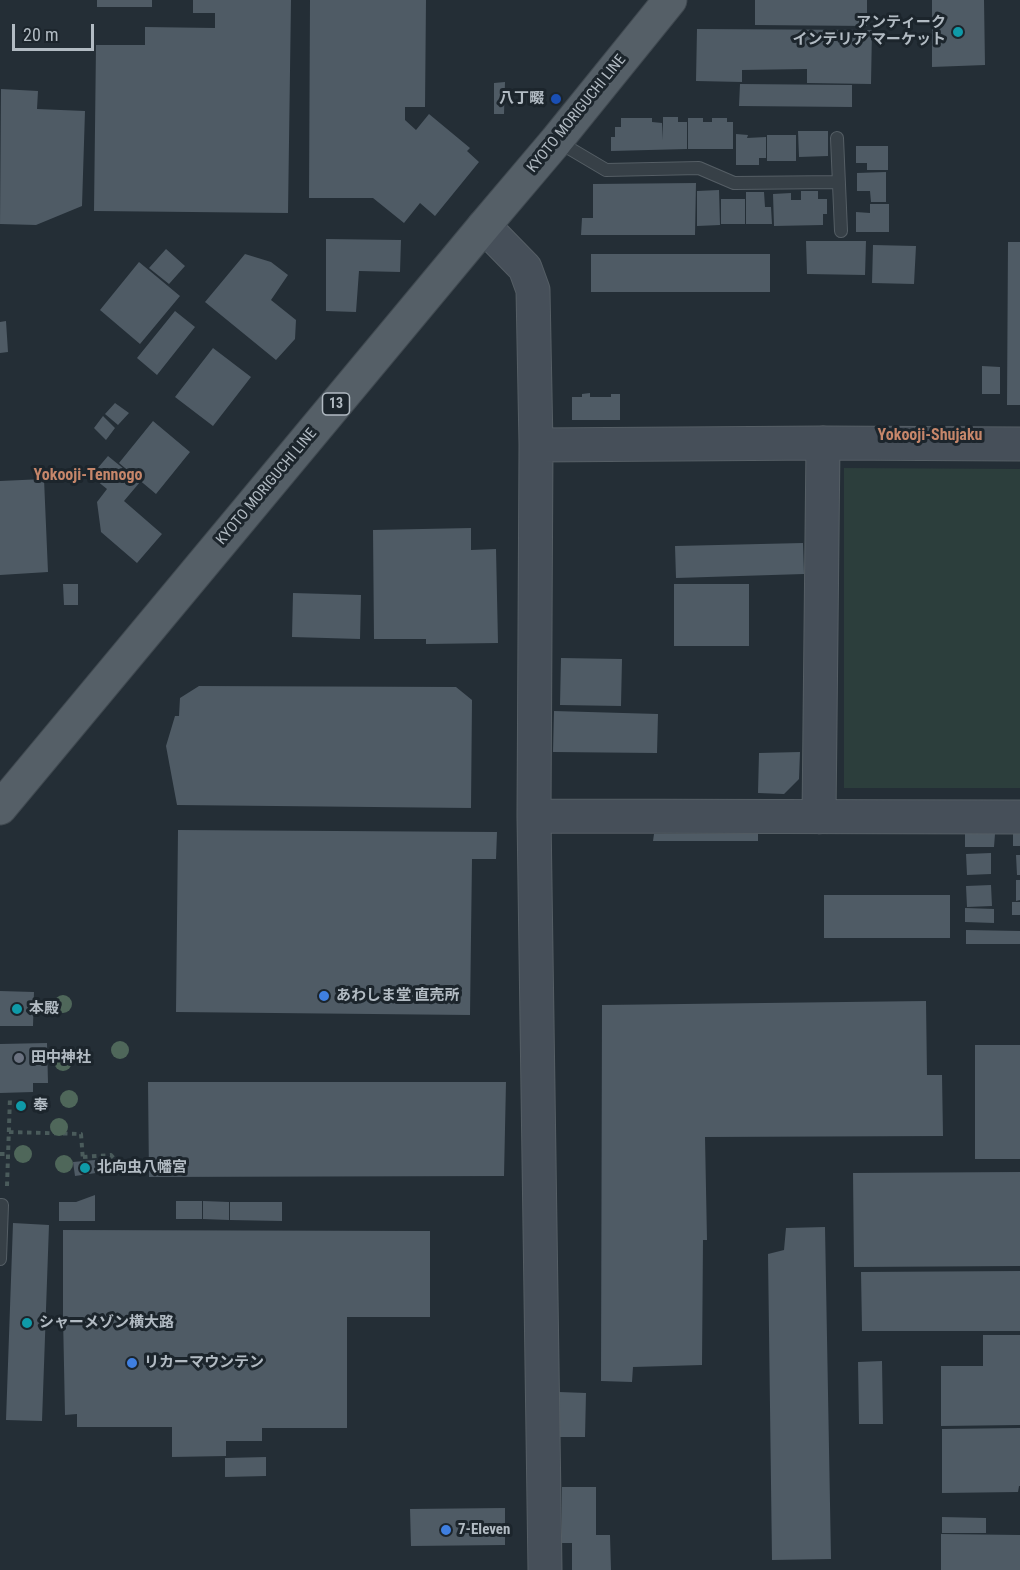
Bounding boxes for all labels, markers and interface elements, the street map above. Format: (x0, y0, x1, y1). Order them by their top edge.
scale bar (15, 12, 98, 50)
place label: アンティーク インテリア マーケット (793, 14, 946, 49)
text: 20 m (23, 24, 58, 45)
marker: アンティーク インテリア マーケット (951, 25, 965, 39)
street label: KYOTO MORIGUCHI LINE (524, 51, 630, 177)
place label: 八丁畷 (499, 90, 544, 108)
marker: 八丁畷 (549, 92, 563, 106)
road number: 13 (322, 393, 350, 415)
street label: KYOTO MORIGUCHI LINE (213, 425, 321, 549)
district label: Yokooji-Shujaku (878, 426, 982, 446)
district label: Yokooji-Tennogo (34, 466, 142, 486)
place label: あわしま堂 直売所 (336, 987, 459, 1005)
marker: あわしま堂 直売所 (317, 989, 331, 1003)
place label: 本殿 (29, 1000, 59, 1018)
marker: 本殿 (10, 1002, 24, 1016)
place label: 田中神社 (31, 1049, 91, 1067)
marker: 田中神社 (12, 1051, 26, 1065)
place label: 奉 (33, 1097, 48, 1115)
marker: 奉 (14, 1099, 28, 1113)
place label: 北向虫八幡宮 (97, 1159, 187, 1177)
marker: 北向虫八幡宮 (78, 1161, 92, 1175)
place label: シャーメゾン横大路 (39, 1314, 174, 1332)
marker: シャーメゾン横大路 (20, 1316, 34, 1330)
place label: リカーマウンテン (144, 1354, 264, 1372)
marker: リカーマウンテン (125, 1356, 139, 1370)
place label: 7-Eleven (458, 1521, 510, 1539)
marker: 7-Eleven (439, 1523, 453, 1537)

